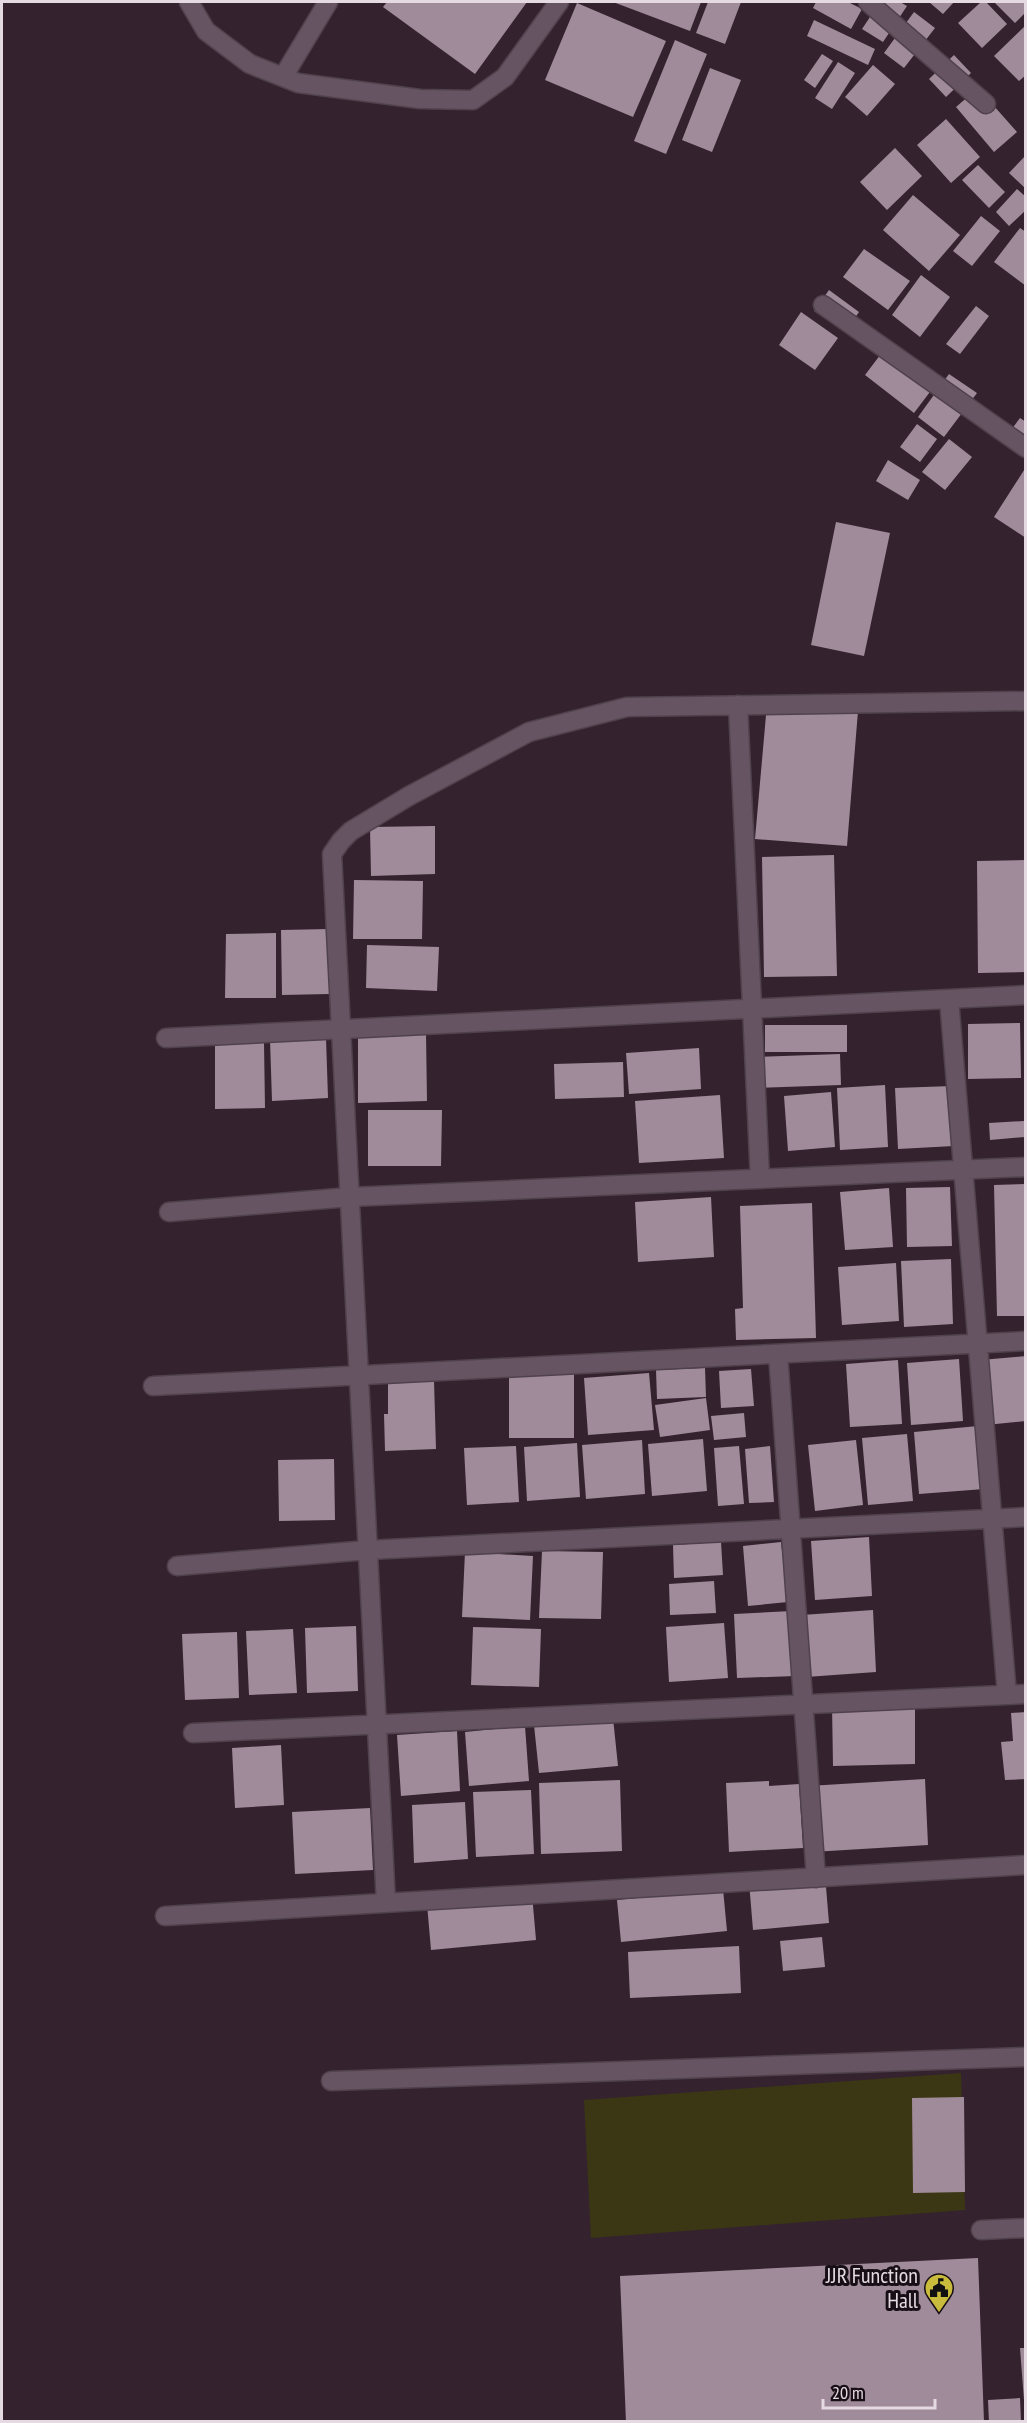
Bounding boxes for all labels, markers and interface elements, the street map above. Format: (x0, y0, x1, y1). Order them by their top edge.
place label: JJR Function Hall (825, 2261, 919, 2314)
public building icon: JJR Function Hall (923, 2272, 955, 2314)
scale bar (823, 2372, 936, 2410)
text: 20 m (832, 2381, 864, 2404)

